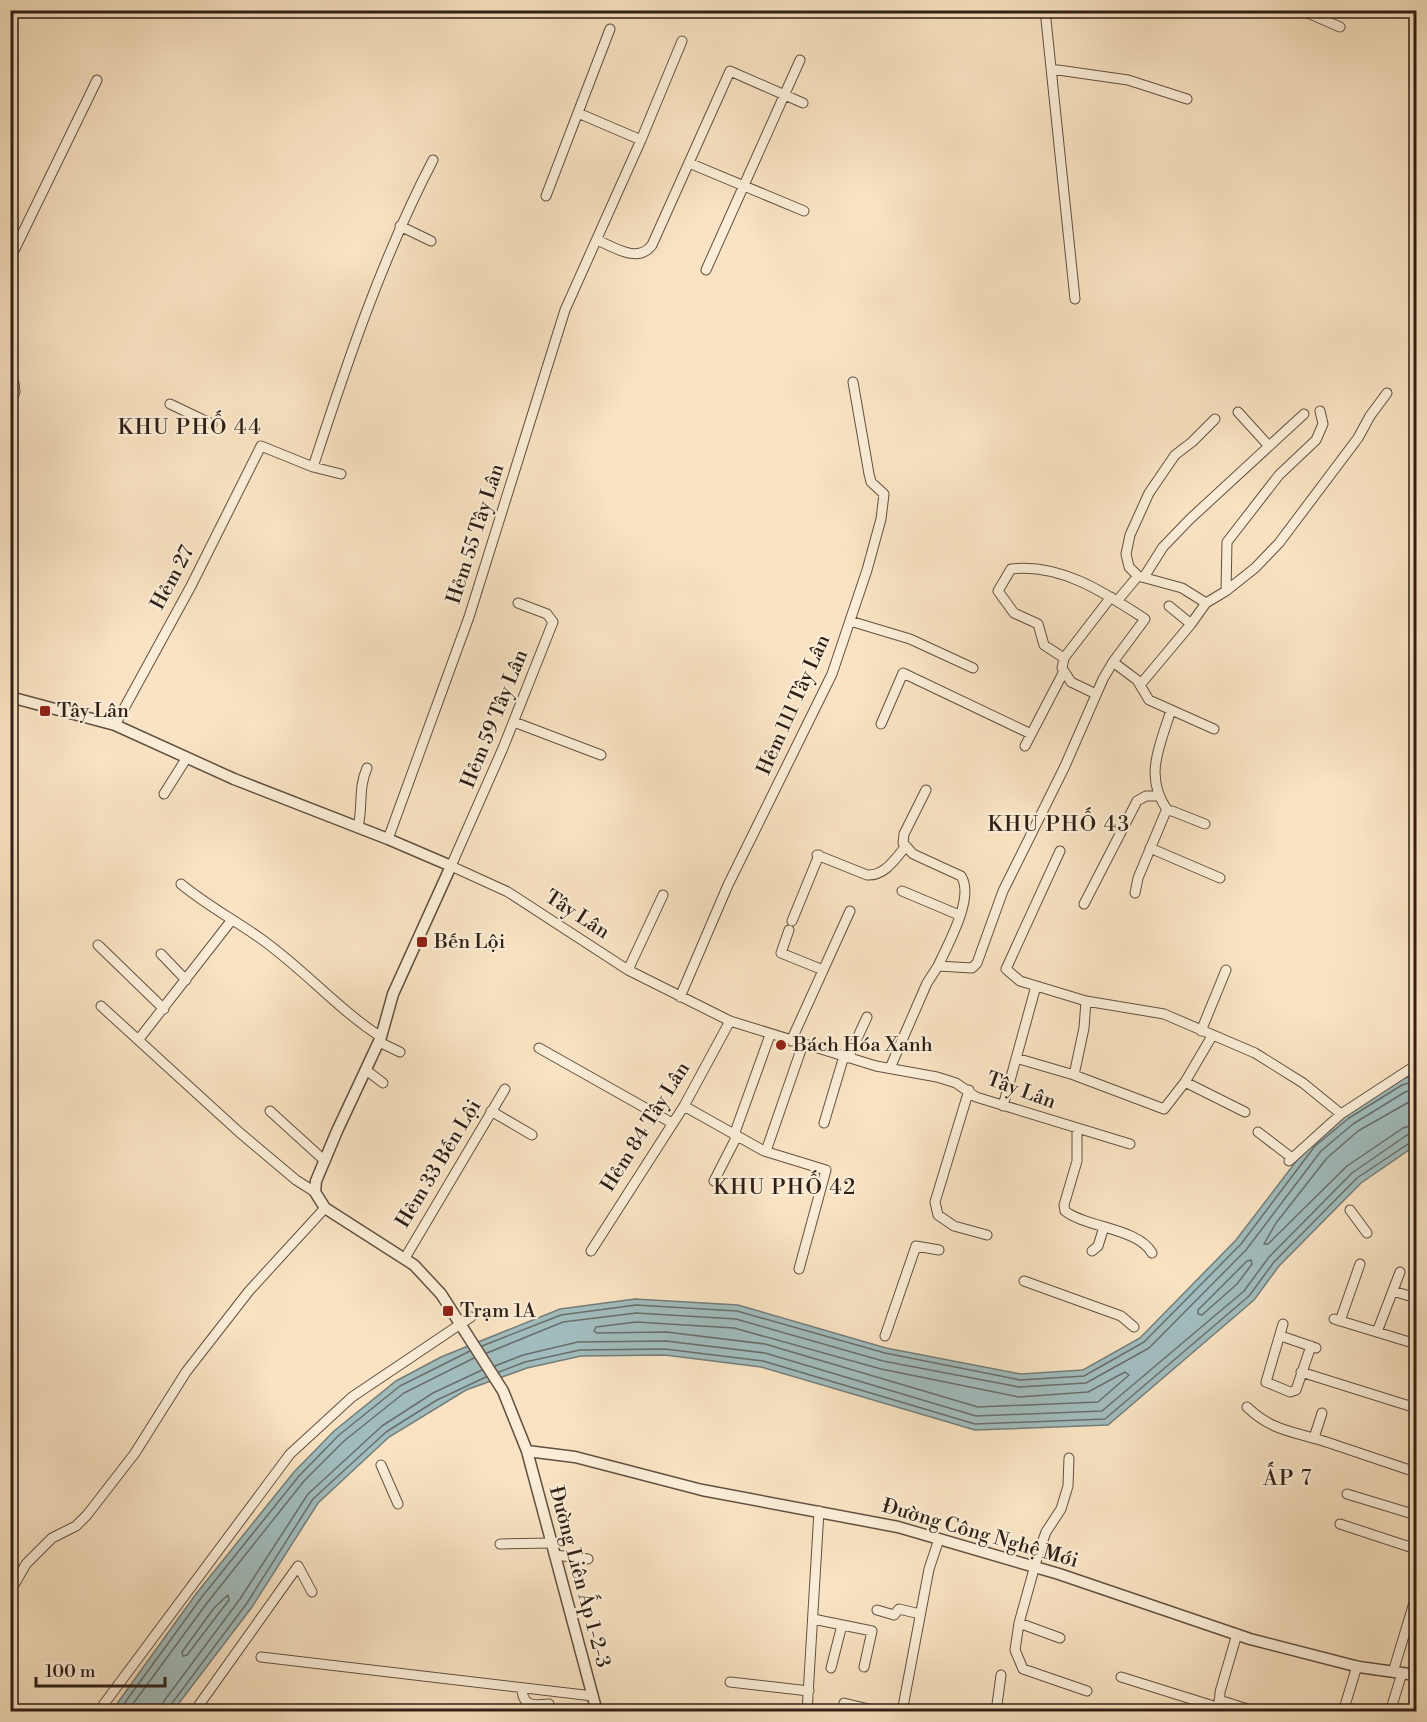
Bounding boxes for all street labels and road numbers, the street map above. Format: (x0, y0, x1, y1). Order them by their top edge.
street label: Hẻm 55 Tây Lân (442, 461, 510, 607)
street label: Hẻm 27 (146, 542, 200, 614)
street label: Hẻm 111 Tây Lân (752, 631, 836, 779)
street label: Hẻm 59 Tây Lân (456, 646, 534, 792)
street label: Tây Lân (540, 885, 614, 945)
street label: Hẻm 84 Tây Lân (596, 1057, 696, 1197)
street label: Tây Lân (983, 1067, 1059, 1115)
street label: Hẻm 33 Bến Lội (391, 1095, 487, 1233)
street label: Đường Liên Ấp 1-2-3 (543, 1482, 619, 1670)
street label: Đường Công Nghệ Mới (879, 1494, 1081, 1574)

